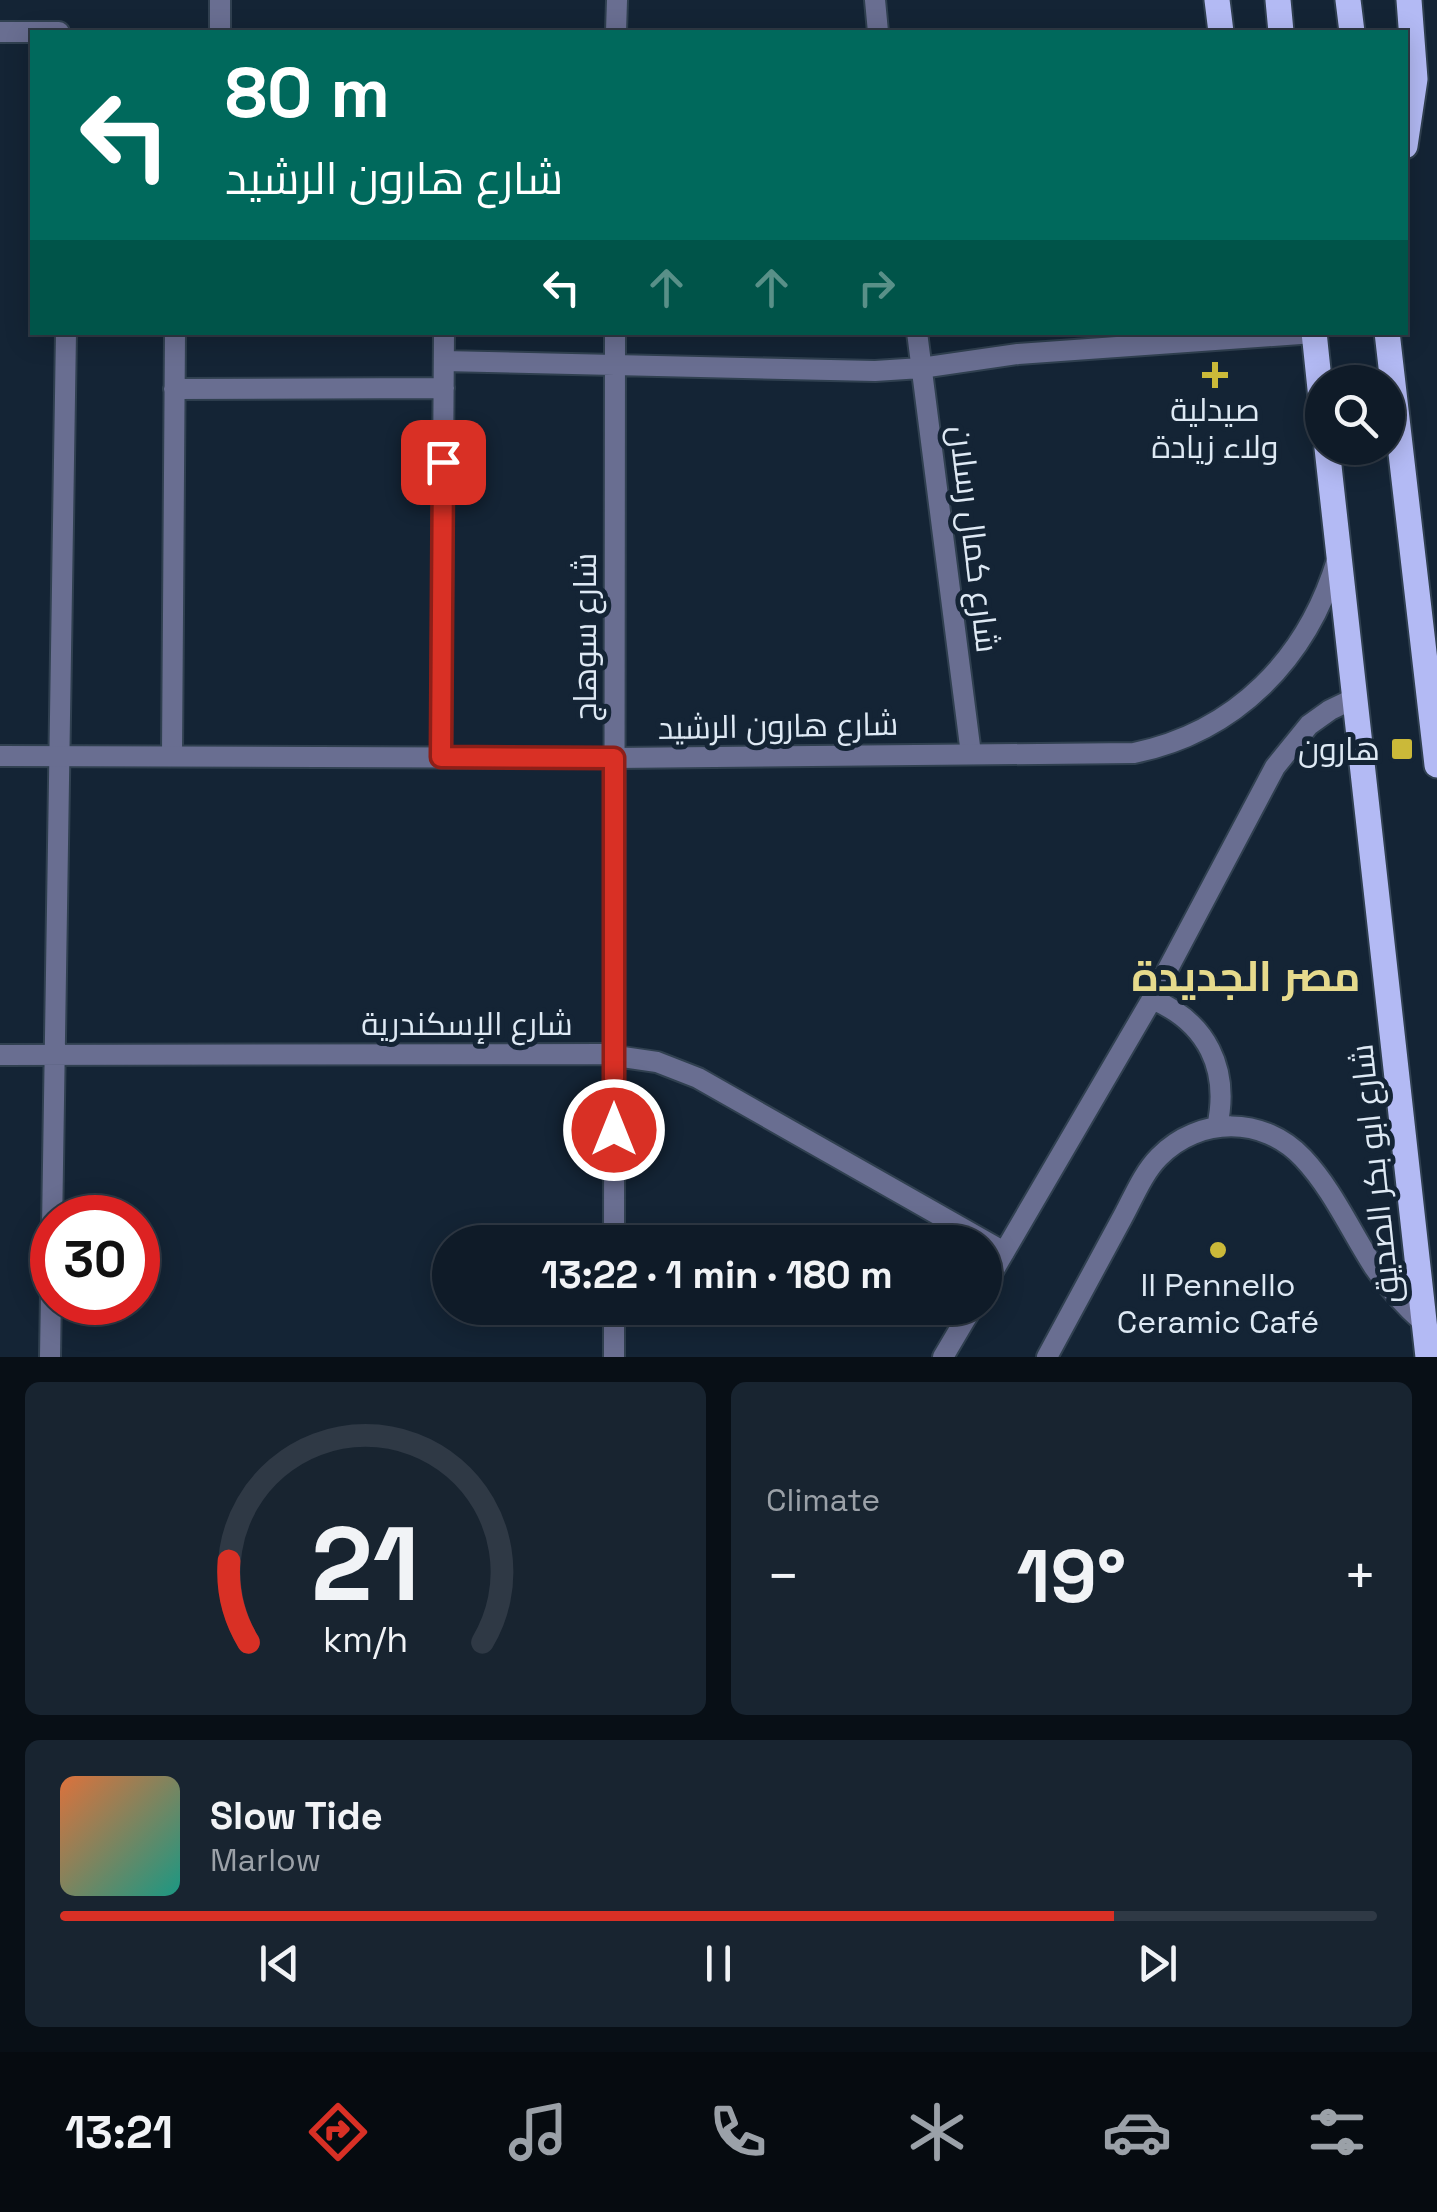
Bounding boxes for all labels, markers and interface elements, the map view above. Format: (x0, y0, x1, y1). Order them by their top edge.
text: 80 m (225, 48, 390, 137)
icon: left (60, 70, 190, 200)
text: شارع هارون الرشيد (225, 150, 563, 207)
icon: left (534, 260, 589, 315)
icon: ahead (639, 260, 694, 315)
icon: ahead (744, 260, 799, 315)
icon: right (849, 260, 904, 315)
marker: صيدلية ولاء زيادة (1204, 364, 1226, 386)
map controls (1305, 365, 1405, 465)
button: search (1305, 365, 1405, 465)
place label: صيدلية ولاء زيادة (1152, 390, 1278, 467)
pin (401, 420, 486, 505)
street label: شارع كمال رسلان (938, 423, 1008, 655)
icon: arrive (416, 435, 471, 490)
street label: شارع سوهاج (565, 553, 607, 721)
street label: شارع هارون الرشيد (657, 704, 899, 750)
place label: هارون (1298, 729, 1380, 769)
marker: هارون (1389, 736, 1415, 762)
district label: مصر الجديدة (1131, 950, 1361, 1003)
street label: شارع الإسكندرية (361, 1004, 573, 1046)
street label: شارع ابو بكر الصديق (1341, 1042, 1410, 1306)
position arrow (562, 1078, 666, 1182)
speed limit sign: 30 (30, 1195, 160, 1325)
marker: Il Pennello Ceramic Café (1207, 1239, 1229, 1261)
text: 13:22 · 1 min · 180 m (541, 1251, 893, 1299)
place label: Il Pennello Ceramic Café (1117, 1265, 1319, 1342)
text: Climate (766, 1480, 880, 1520)
text: 21 (311, 1498, 420, 1630)
text: 19° (1017, 1528, 1126, 1624)
text: − (766, 1541, 800, 1611)
text: + (1343, 1541, 1377, 1611)
text: km/h (323, 1617, 408, 1662)
text: Slow Tide (210, 1792, 383, 1840)
text: Marlow (210, 1840, 321, 1880)
icon: previous (252, 1936, 307, 1991)
icon: pause (691, 1936, 746, 1991)
icon: next (1130, 1936, 1185, 1991)
icon: directions (303, 2097, 373, 2167)
icon: music (503, 2097, 573, 2167)
icon: phone (703, 2097, 773, 2167)
icon: climate (902, 2097, 972, 2167)
icon: car (1102, 2097, 1172, 2167)
icon: filters (1302, 2097, 1372, 2167)
text: 13:21 (65, 2104, 173, 2161)

